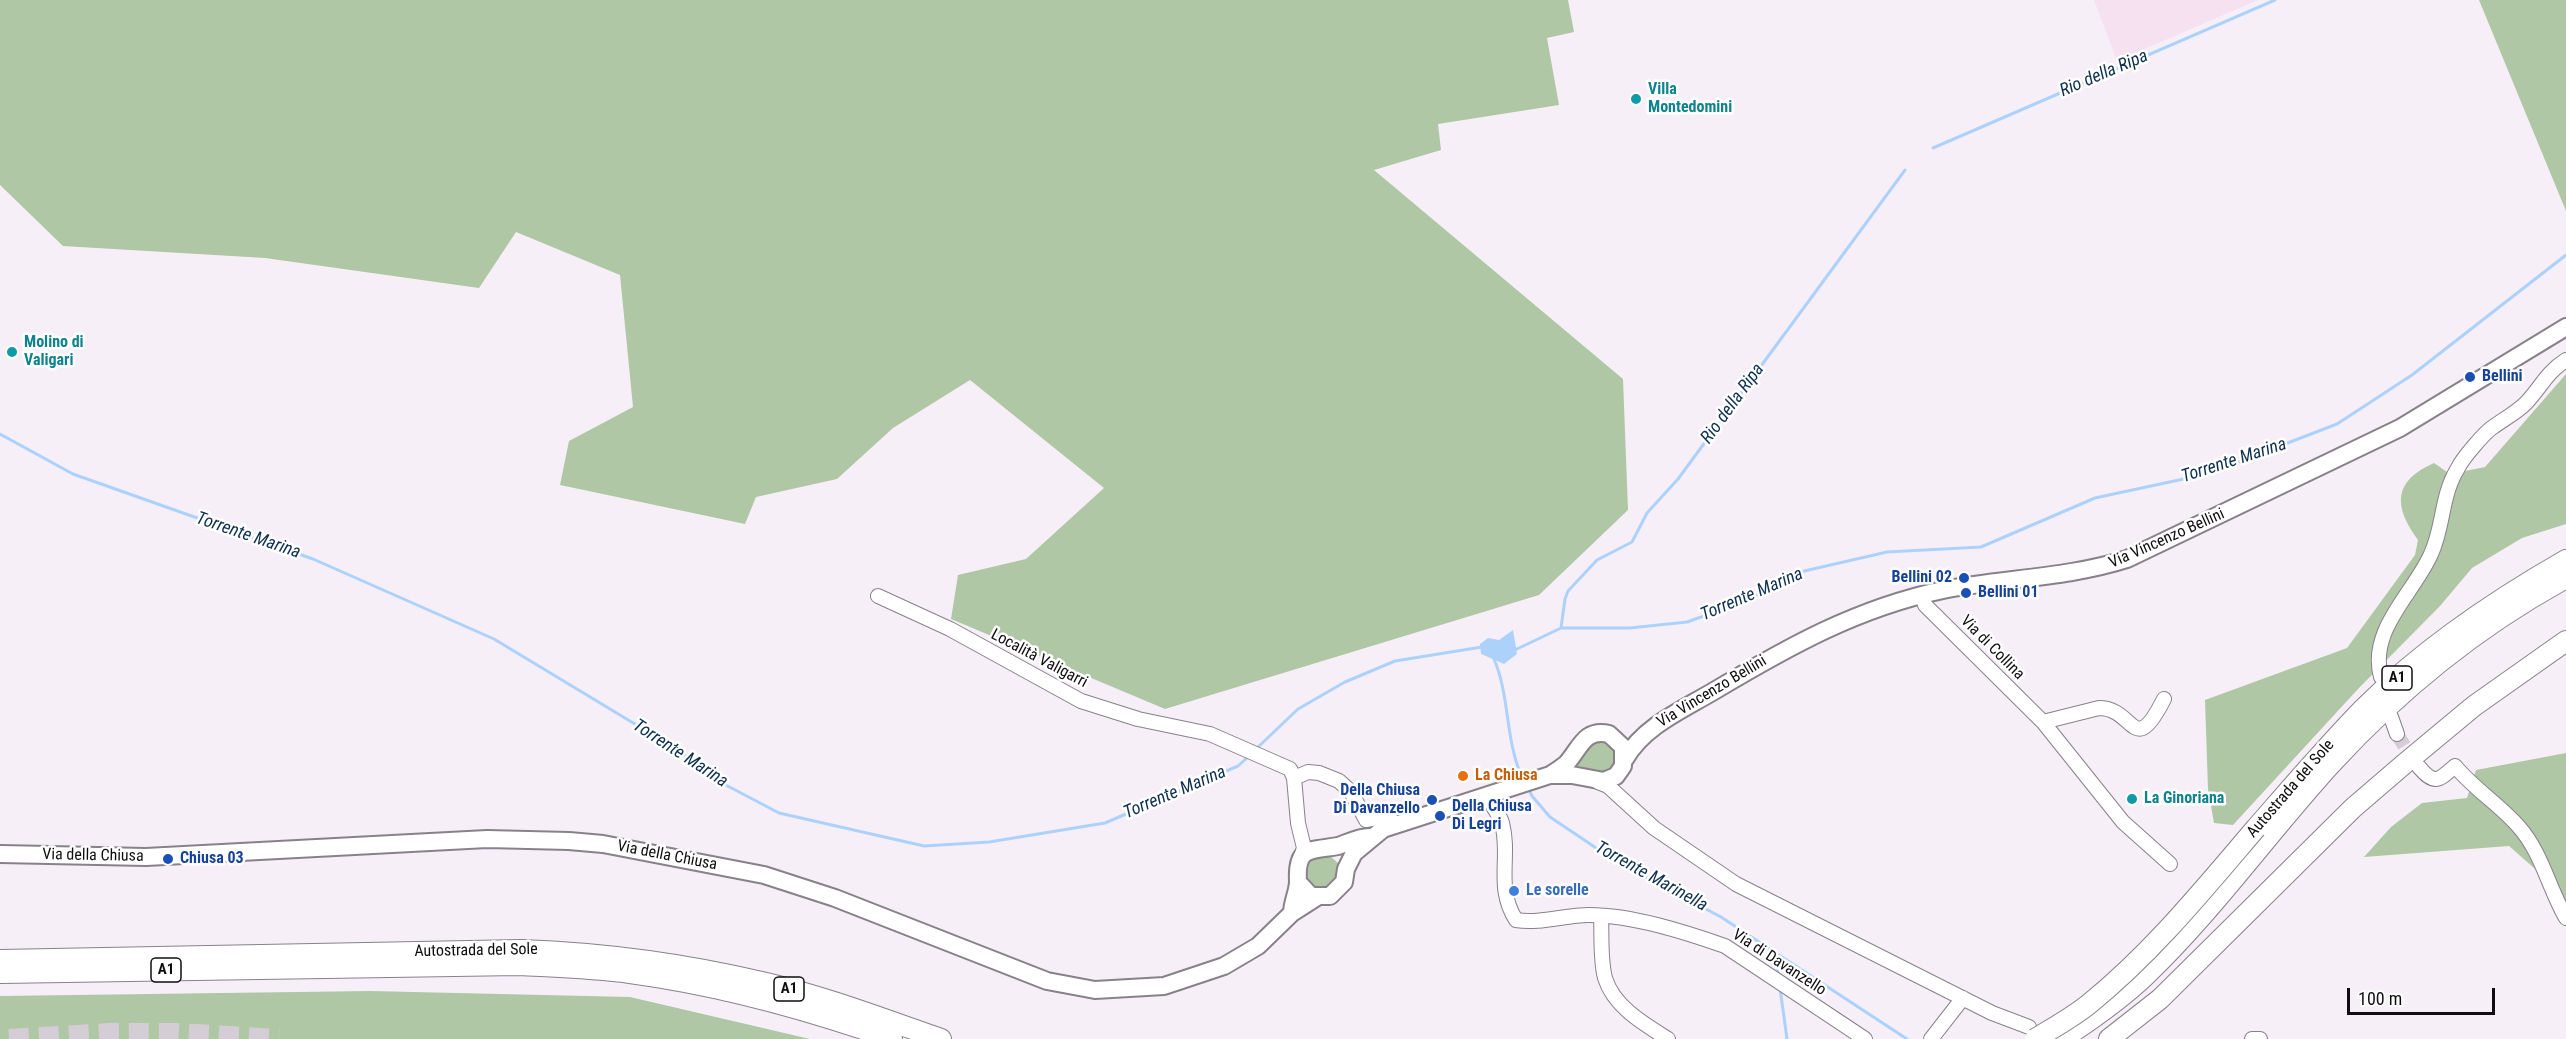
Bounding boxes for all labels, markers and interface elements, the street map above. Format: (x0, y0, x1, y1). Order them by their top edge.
water label: Rio della Ripa (2057, 46, 2151, 102)
place label: Villa Montedomini (1648, 80, 1732, 118)
marker: Villa Montedomini (1629, 92, 1643, 106)
place label: Molino di Valigari (24, 333, 84, 371)
marker: Molino di Valigari (5, 345, 19, 359)
water label: Rio della Ripa (1697, 360, 1769, 448)
place label: Bellini (2482, 367, 2523, 387)
marker: Bellini (2463, 370, 2477, 384)
water label: Torrente Marina (2179, 434, 2289, 488)
street label: Via Vincenzo Bellini (2106, 505, 2228, 573)
water label: Torrente Marina (193, 508, 303, 564)
water label: Torrente Marina (1698, 564, 1806, 626)
place label: Bellini 02 (1892, 568, 1952, 588)
marker: Bellini 02 (1957, 571, 1971, 585)
place label: Bellini 01 (1978, 583, 2038, 603)
marker: Bellini 01 (1959, 586, 1973, 600)
street label: Via di Collina (1956, 612, 2028, 684)
street label: Località Valigarri (987, 625, 1091, 693)
street label: Via Vincenzo Bellini (1654, 652, 1770, 732)
road number: A1 (2382, 666, 2412, 690)
water label: Torrente Marina (628, 715, 732, 793)
street label: Autostrada del Sole (2243, 736, 2339, 842)
water label: Torrente Marina (1121, 762, 1229, 824)
place label: La Chiusa (1475, 766, 1538, 786)
marker: La Chiusa (1456, 769, 1470, 783)
place label: Della Chiusa Di Davanzello (1334, 781, 1420, 819)
place label: La Ginoriana (2144, 789, 2224, 809)
marker: La Ginoriana (2125, 792, 2139, 806)
marker: Della Chiusa Di Davanzello (1425, 793, 1439, 807)
place label: Della Chiusa Di Legri (1452, 797, 1532, 835)
marker: Della Chiusa Di Legri (1433, 809, 1447, 823)
street label: Via della Chiusa (615, 837, 719, 875)
water label: Torrente Marinella (1591, 837, 1711, 917)
street label: Via della Chiusa (42, 846, 144, 866)
place label: Chiusa 03 (180, 849, 244, 869)
marker: Chiusa 03 (161, 852, 175, 866)
place label: Le sorelle (1526, 881, 1589, 901)
marker: Le sorelle (1507, 884, 1521, 898)
street label: Via di Davanzello (1729, 926, 1829, 1000)
street label: Autostrada del Sole (414, 940, 538, 962)
road number: A1 (151, 958, 181, 982)
scale bar (2350, 976, 2498, 1014)
road number: A1 (774, 977, 804, 1001)
text: 100 m (2358, 988, 2402, 1009)

